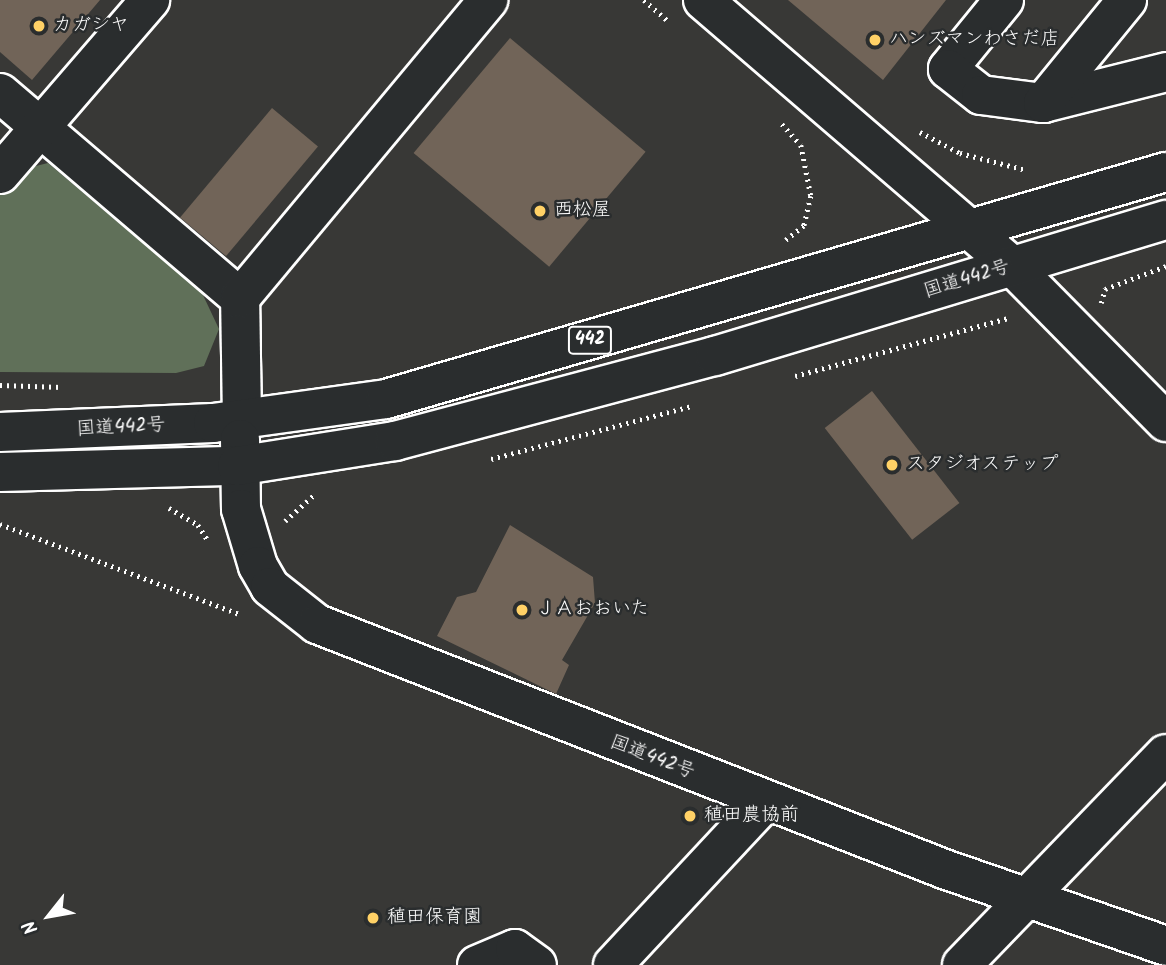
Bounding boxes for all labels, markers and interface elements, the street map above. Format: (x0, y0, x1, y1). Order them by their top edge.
place label: カガシヤ (53, 15, 129, 37)
marker: カガシヤ (31, 18, 47, 34)
place label: ハンズマンわさだ店 (889, 29, 1060, 51)
marker: ハンズマンわさだ店 (867, 32, 883, 48)
place label: 西松屋 (554, 200, 611, 222)
marker: 西松屋 (532, 203, 548, 219)
street label: 国道442号 (921, 256, 1013, 304)
road number: 442 (567, 326, 613, 354)
street label: 国道442号 (76, 414, 166, 442)
place label: スタジオステップ (906, 454, 1058, 476)
marker: スタジオステップ (884, 457, 900, 473)
place label: ＪＡおおいた (536, 599, 650, 621)
marker: ＪＡおおいた (514, 602, 530, 618)
street label: 国道442号 (606, 731, 698, 785)
place label: 稙田農協前 (704, 805, 799, 827)
marker: 稙田農協前 (682, 808, 698, 824)
north arrow (14, 881, 84, 951)
place label: 稙田保育園 (387, 907, 482, 929)
marker: 稙田保育園 (365, 910, 381, 926)
text: N (15, 914, 47, 940)

